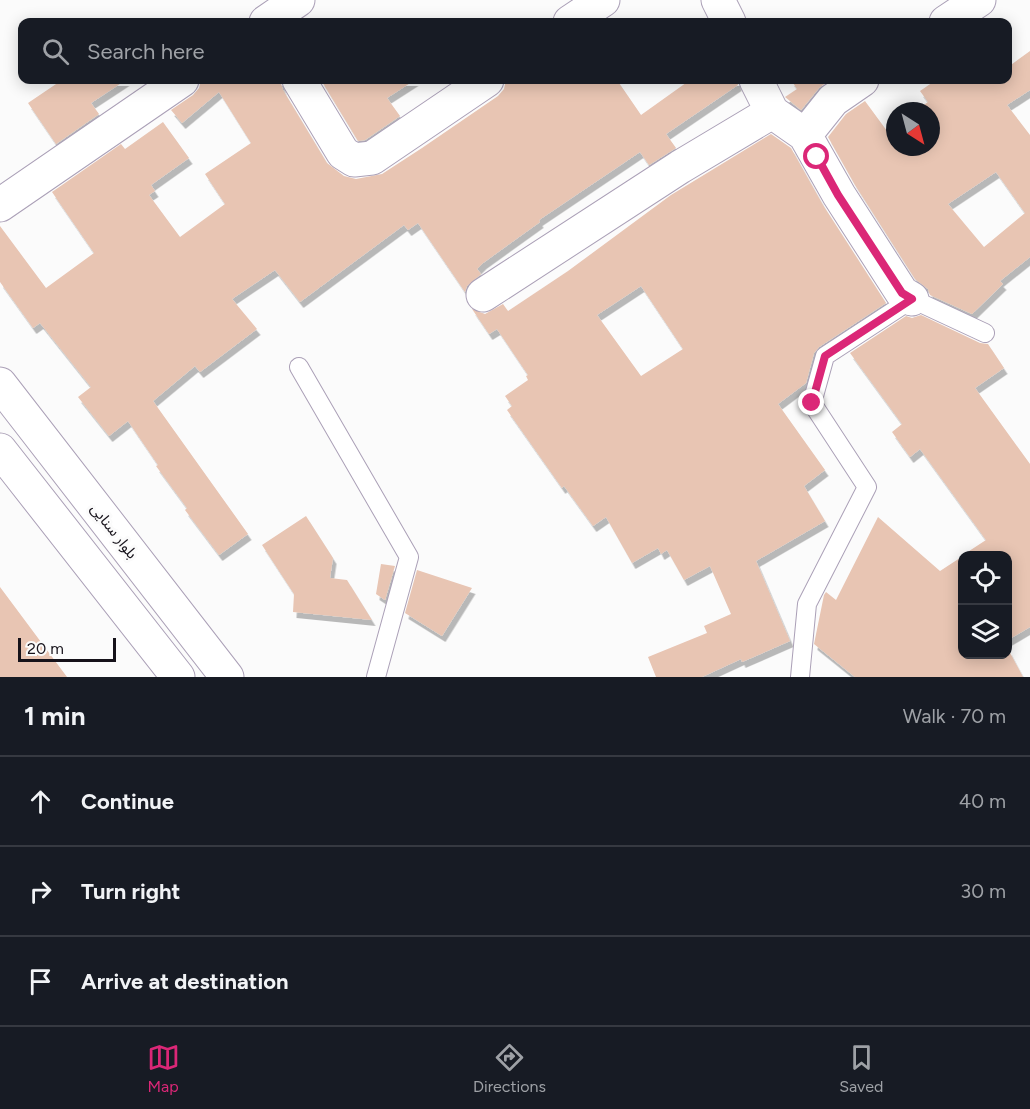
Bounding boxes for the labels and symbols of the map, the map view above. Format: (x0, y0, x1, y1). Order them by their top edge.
north arrow (886, 102, 940, 156)
route start (803, 143, 829, 169)
route end (798, 389, 824, 415)
street label: بلوار سنایی (87, 500, 141, 562)
scale bar (18, 635, 116, 662)

